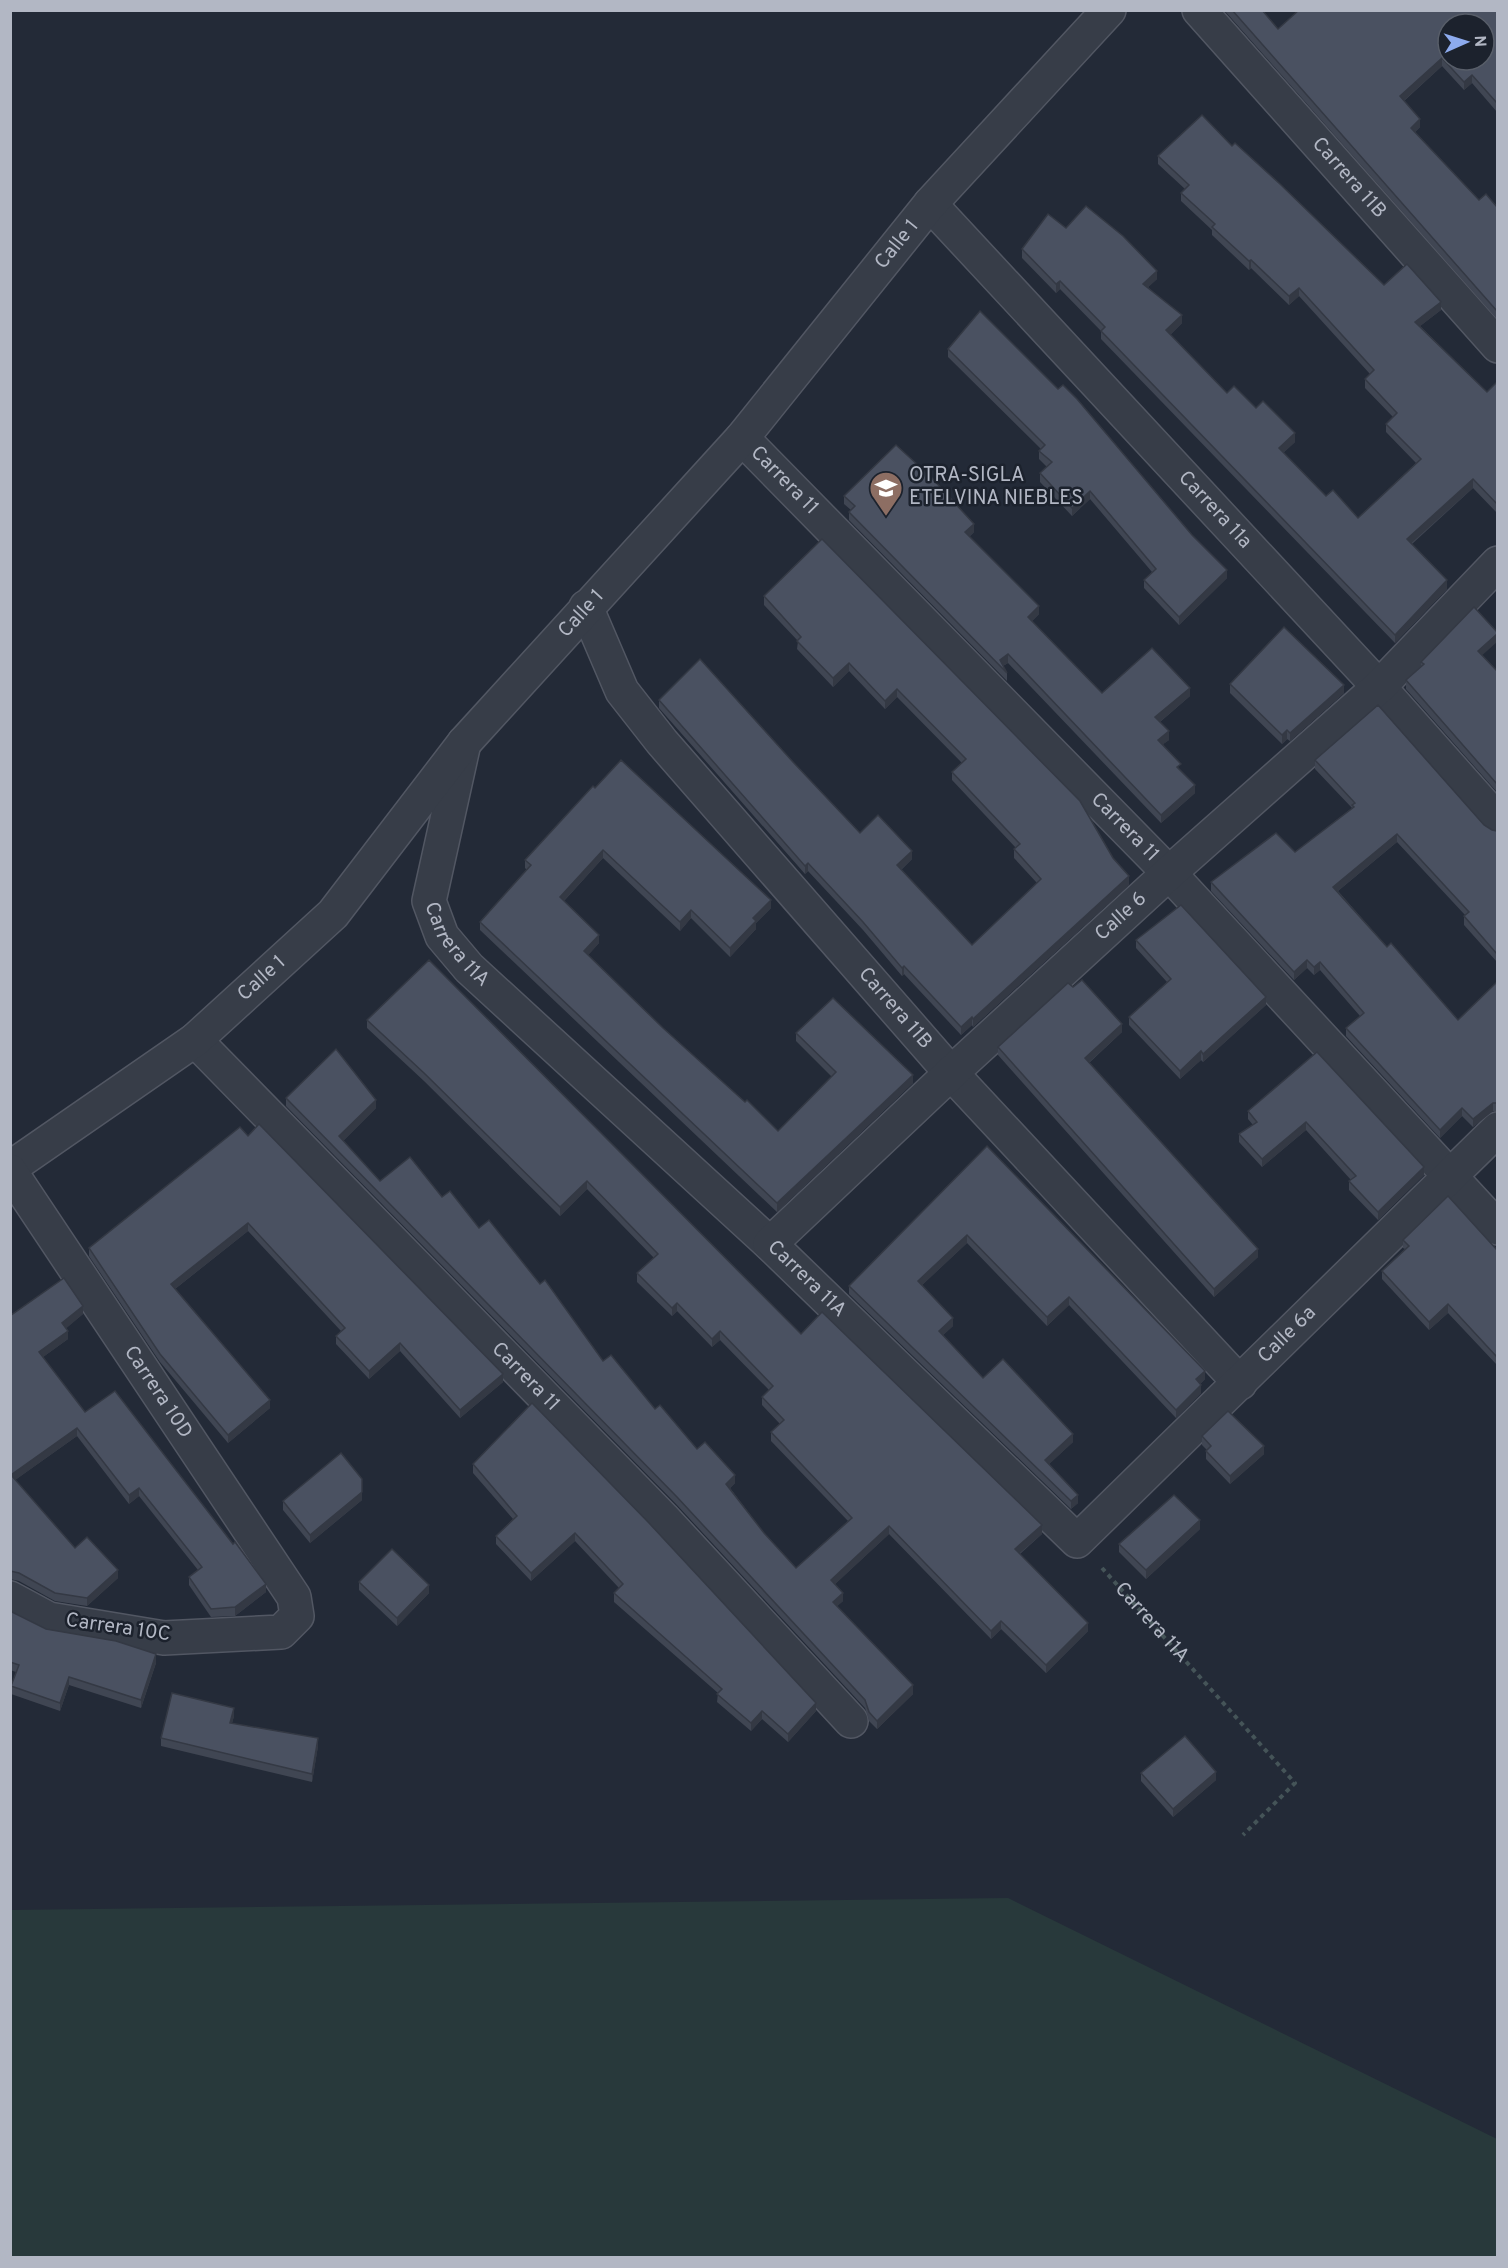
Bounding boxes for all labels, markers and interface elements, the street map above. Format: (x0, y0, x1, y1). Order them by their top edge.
north arrow (1436, 12, 1496, 72)
text: N (1469, 35, 1489, 48)
street label: Carrera 11B (1306, 132, 1392, 224)
street label: Calle 1 (869, 214, 925, 275)
street label: Carrera 11 (744, 441, 824, 521)
place label: OTRA-SIGLA ETELVINA NIEBLES (909, 463, 1083, 512)
street label: Carrera 11a (1172, 466, 1257, 555)
school or university icon: OTRA-SIGLA ETELVINA NIEBLES (868, 470, 904, 517)
street label: Calle 1 (553, 584, 611, 644)
street label: Carrera 11 (1085, 787, 1164, 868)
street label: Calle 6 (1090, 887, 1153, 947)
street label: Carrera 11A (418, 898, 495, 993)
street label: Calle 1 (232, 950, 292, 1007)
street label: Carrera 11B (852, 962, 937, 1055)
street label: Carrera 11A (761, 1235, 851, 1323)
street label: Calle 6a (1253, 1301, 1322, 1370)
street label: Carrera 11 (485, 1337, 565, 1418)
street label: Carrera 10D (117, 1341, 198, 1444)
street label: Carrera 11A (1108, 1577, 1195, 1669)
street label: Carrera 10C (64, 1608, 172, 1648)

